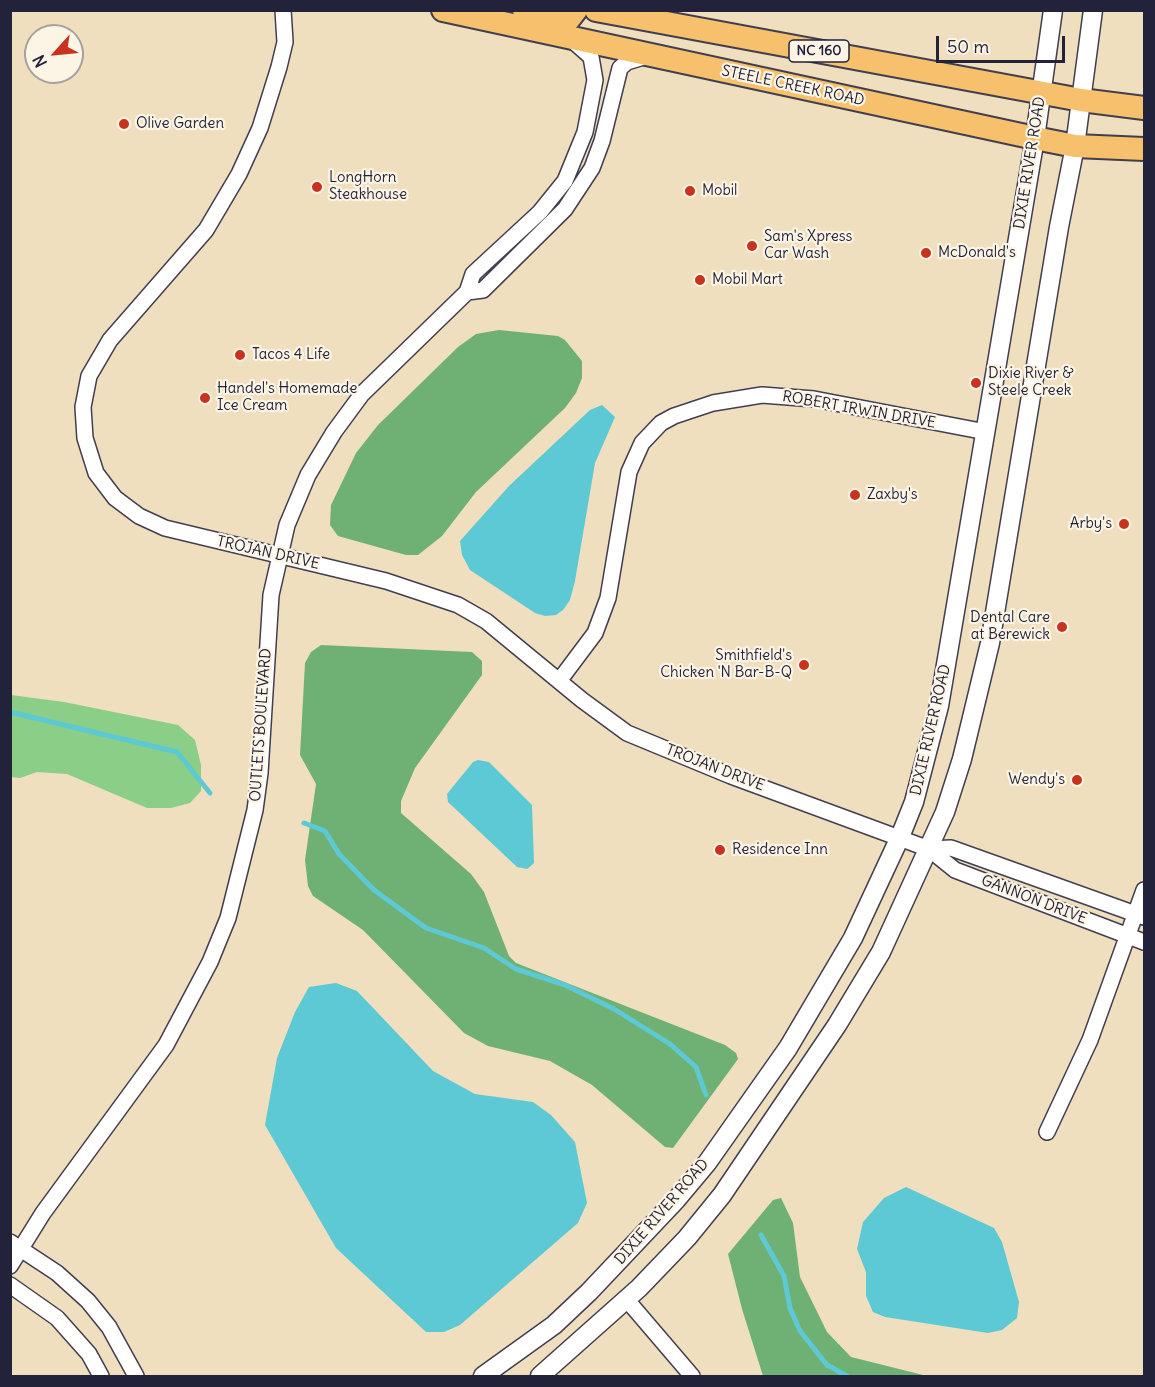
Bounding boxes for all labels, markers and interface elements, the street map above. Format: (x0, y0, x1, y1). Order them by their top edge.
north arrow (24, 24, 84, 84)
scale bar (939, 24, 1068, 62)
text: 50 m (947, 35, 989, 58)
road number: NC 160 (789, 40, 849, 62)
text: N (28, 52, 51, 71)
street label: STEELE CREEK ROAD (720, 62, 866, 110)
street label: DIXIE RIVER ROAD (1011, 95, 1049, 231)
place label: Olive Garden (136, 115, 224, 133)
marker: Olive Garden (117, 117, 131, 131)
place label: LongHorn Steakhouse (329, 169, 407, 204)
marker: LongHorn Steakhouse (310, 180, 324, 194)
place label: Mobil (702, 182, 737, 200)
marker: Mobil (683, 184, 697, 198)
place label: Sam's Xpress Car Wash (764, 228, 852, 263)
marker: Sam's Xpress Car Wash (745, 239, 759, 253)
place label: McDonald's (938, 244, 1016, 262)
marker: McDonald's (919, 246, 933, 260)
place label: Mobil Mart (712, 271, 783, 289)
marker: Mobil Mart (693, 273, 707, 287)
place label: Tacos 4 Life (252, 346, 330, 364)
marker: Tacos 4 Life (233, 348, 247, 362)
place label: Dixie River & Steele Creek (988, 365, 1074, 400)
marker: Dixie River & Steele Creek (969, 376, 983, 390)
place label: Handel's Homemade Ice Cream (217, 380, 357, 415)
street label: ROBERT IRWIN DRIVE (781, 388, 937, 432)
marker: Handel's Homemade Ice Cream (198, 391, 212, 405)
place label: Zaxby's (867, 486, 918, 504)
marker: Zaxby's (848, 488, 862, 502)
place label: Arby's (1070, 515, 1112, 533)
marker: Arby's (1117, 517, 1131, 531)
street label: TROJAN DRIVE (215, 532, 321, 574)
place label: Dental Care at Berewick (970, 609, 1050, 644)
marker: Dental Care at Berewick (1055, 620, 1069, 634)
place label: Smithfield's Chicken 'N Bar-B-Q (660, 647, 792, 682)
street label: OUTLETS BOULEVARD (247, 648, 275, 802)
marker: Smithfield's Chicken 'N Bar-B-Q (797, 658, 811, 672)
street label: DIXIE RIVER ROAD (907, 663, 955, 797)
street label: TROJAN DRIVE (663, 741, 767, 795)
place label: Wendy's (1008, 771, 1065, 789)
marker: Wendy's (1070, 773, 1084, 787)
place label: Residence Inn (732, 841, 828, 859)
marker: Residence Inn (713, 843, 727, 857)
street label: GANNON DRIVE (979, 872, 1089, 928)
street label: DIXIE RIVER ROAD (611, 1156, 713, 1268)

